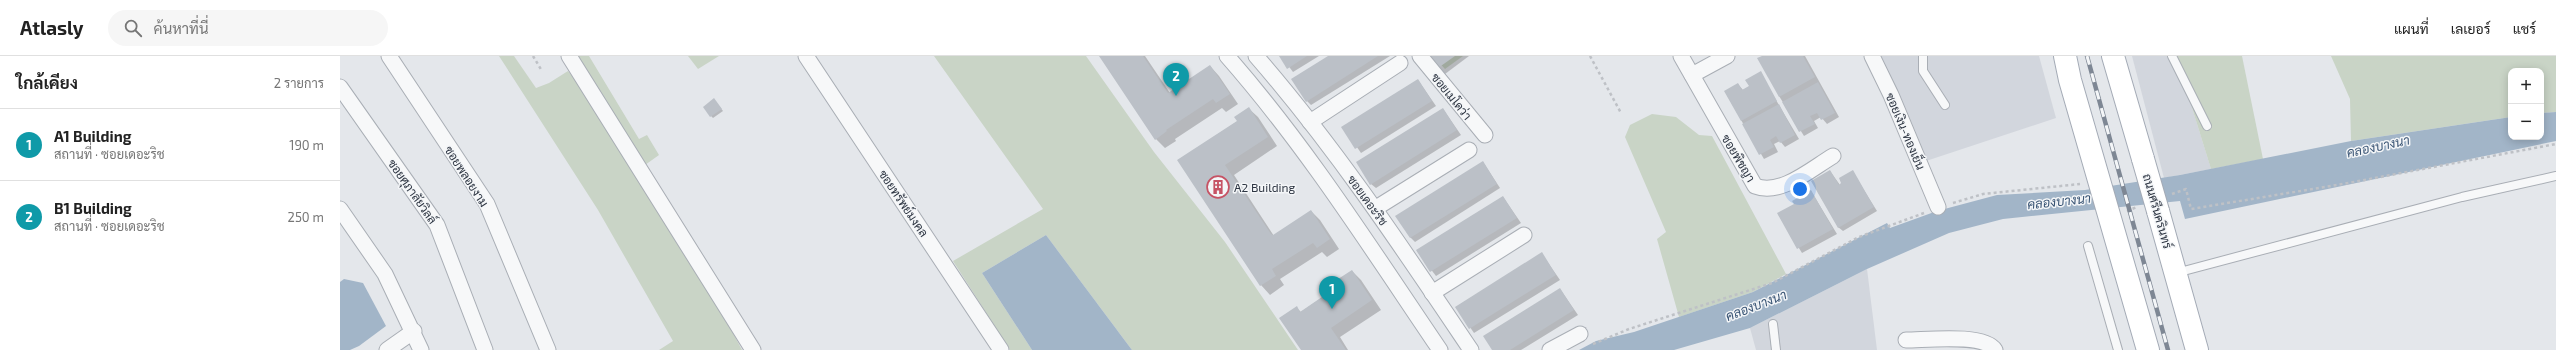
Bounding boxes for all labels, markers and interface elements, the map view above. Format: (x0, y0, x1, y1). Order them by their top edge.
search box (108, 10, 388, 46)
text: Atlasly (20, 16, 84, 39)
icon: search (122, 17, 144, 39)
text: ค้นหาที่นี่ (154, 19, 208, 37)
text: แผนที่ (2394, 20, 2429, 37)
text: เลเยอร์ (2451, 20, 2491, 37)
text: แชร์ (2513, 20, 2536, 37)
pin: 2 (1163, 63, 1189, 96)
map controls (2508, 68, 2544, 140)
button: + (2508, 68, 2544, 104)
street label: ซอยเมโดว่า (1429, 70, 1475, 122)
text: ใกล้เคียง (16, 72, 78, 92)
text: 2 รายการ (274, 75, 324, 91)
street label: ซอยเงิน-ทองเย็น (1884, 90, 1930, 172)
button: − (2508, 104, 2544, 140)
text: A1 Building (54, 127, 131, 145)
street label: ซอยพิชญา (1718, 132, 1759, 185)
water label: คลองบางนา (2345, 132, 2411, 160)
text: 1 (26, 137, 32, 153)
text: 190 m (289, 137, 324, 153)
street label: ซอยพลอยงาม (442, 143, 492, 209)
text: สถานที่ · ซอยเดอะริช (54, 146, 165, 162)
street label: ซอยศุภาลัยวิลล์ (383, 156, 440, 228)
street label: ซอยทรัพย์มงคล (877, 167, 931, 239)
street label: ซอยเดอะริช (1345, 172, 1391, 228)
street label: ถนนศรีนครินทร์ (2141, 172, 2175, 250)
building icon: A2 Building (1205, 174, 1231, 200)
your location (1790, 179, 1810, 199)
place label: A2 Building (1234, 180, 1296, 194)
water label: คลองบางนา (2026, 190, 2092, 212)
text: B1 Building (54, 199, 132, 217)
text: 2 (25, 209, 33, 225)
text: 250 m (288, 209, 324, 225)
text: สถานที่ · ซอยเดอะริช (54, 218, 165, 234)
pin: 1 (1319, 276, 1345, 309)
water label: คลองบางนา (1723, 286, 1789, 324)

